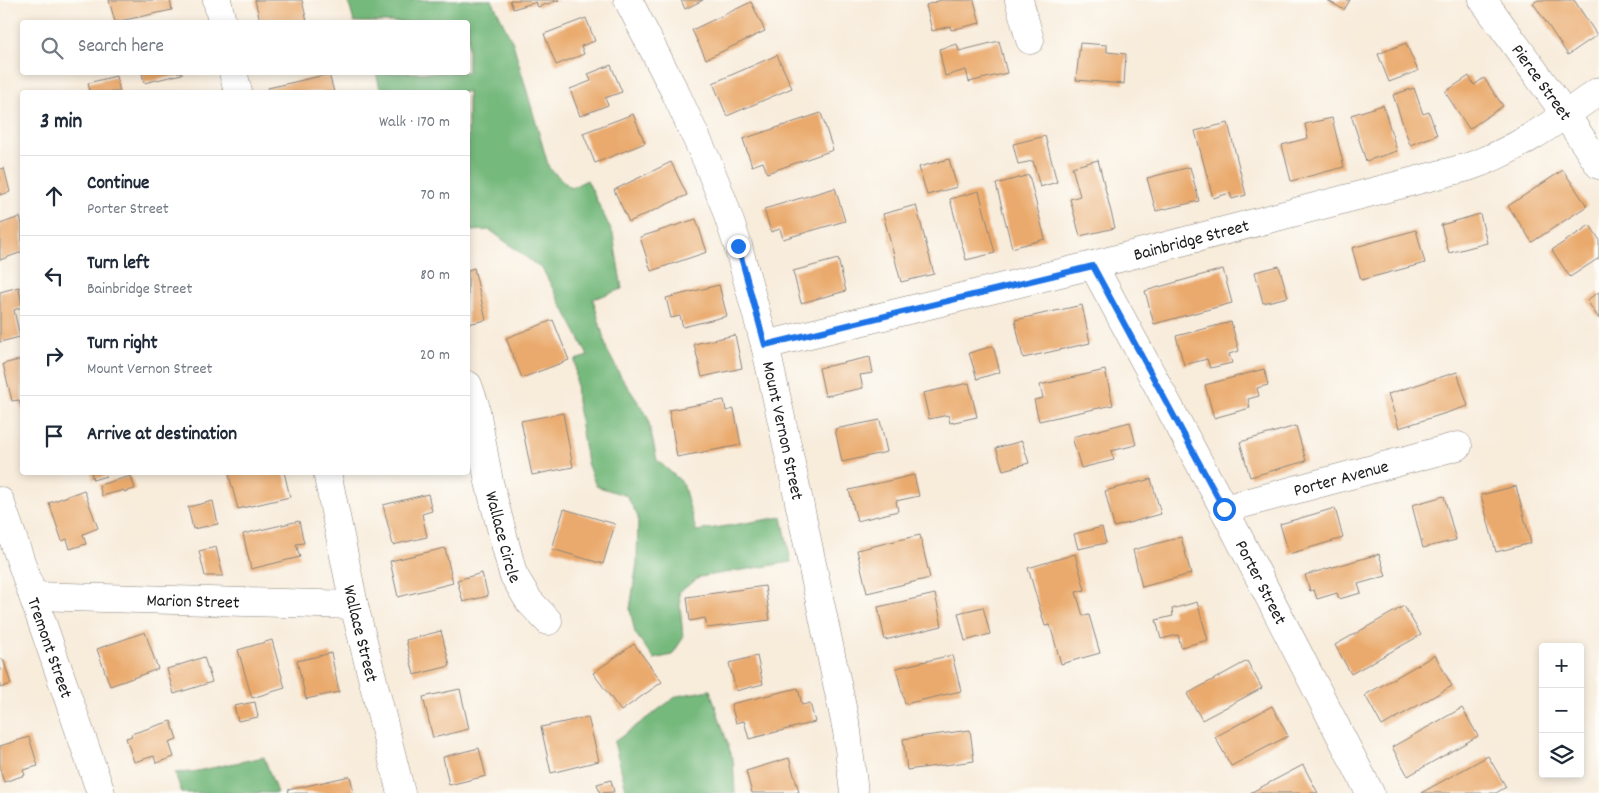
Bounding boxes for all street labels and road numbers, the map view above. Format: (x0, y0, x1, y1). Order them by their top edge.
street label: Pierce Street (1504, 40, 1577, 127)
street label: Bainbridge Street (1131, 215, 1253, 269)
street label: Mount Vernon Street (754, 359, 808, 503)
street label: Porter Avenue (1291, 455, 1392, 505)
street label: Wallace Circle (477, 489, 526, 589)
street label: Porter Street (1227, 536, 1292, 630)
street label: Wallace Street (335, 583, 383, 685)
street label: Marion Street (146, 589, 240, 617)
street label: Tremont Street (19, 595, 77, 702)

